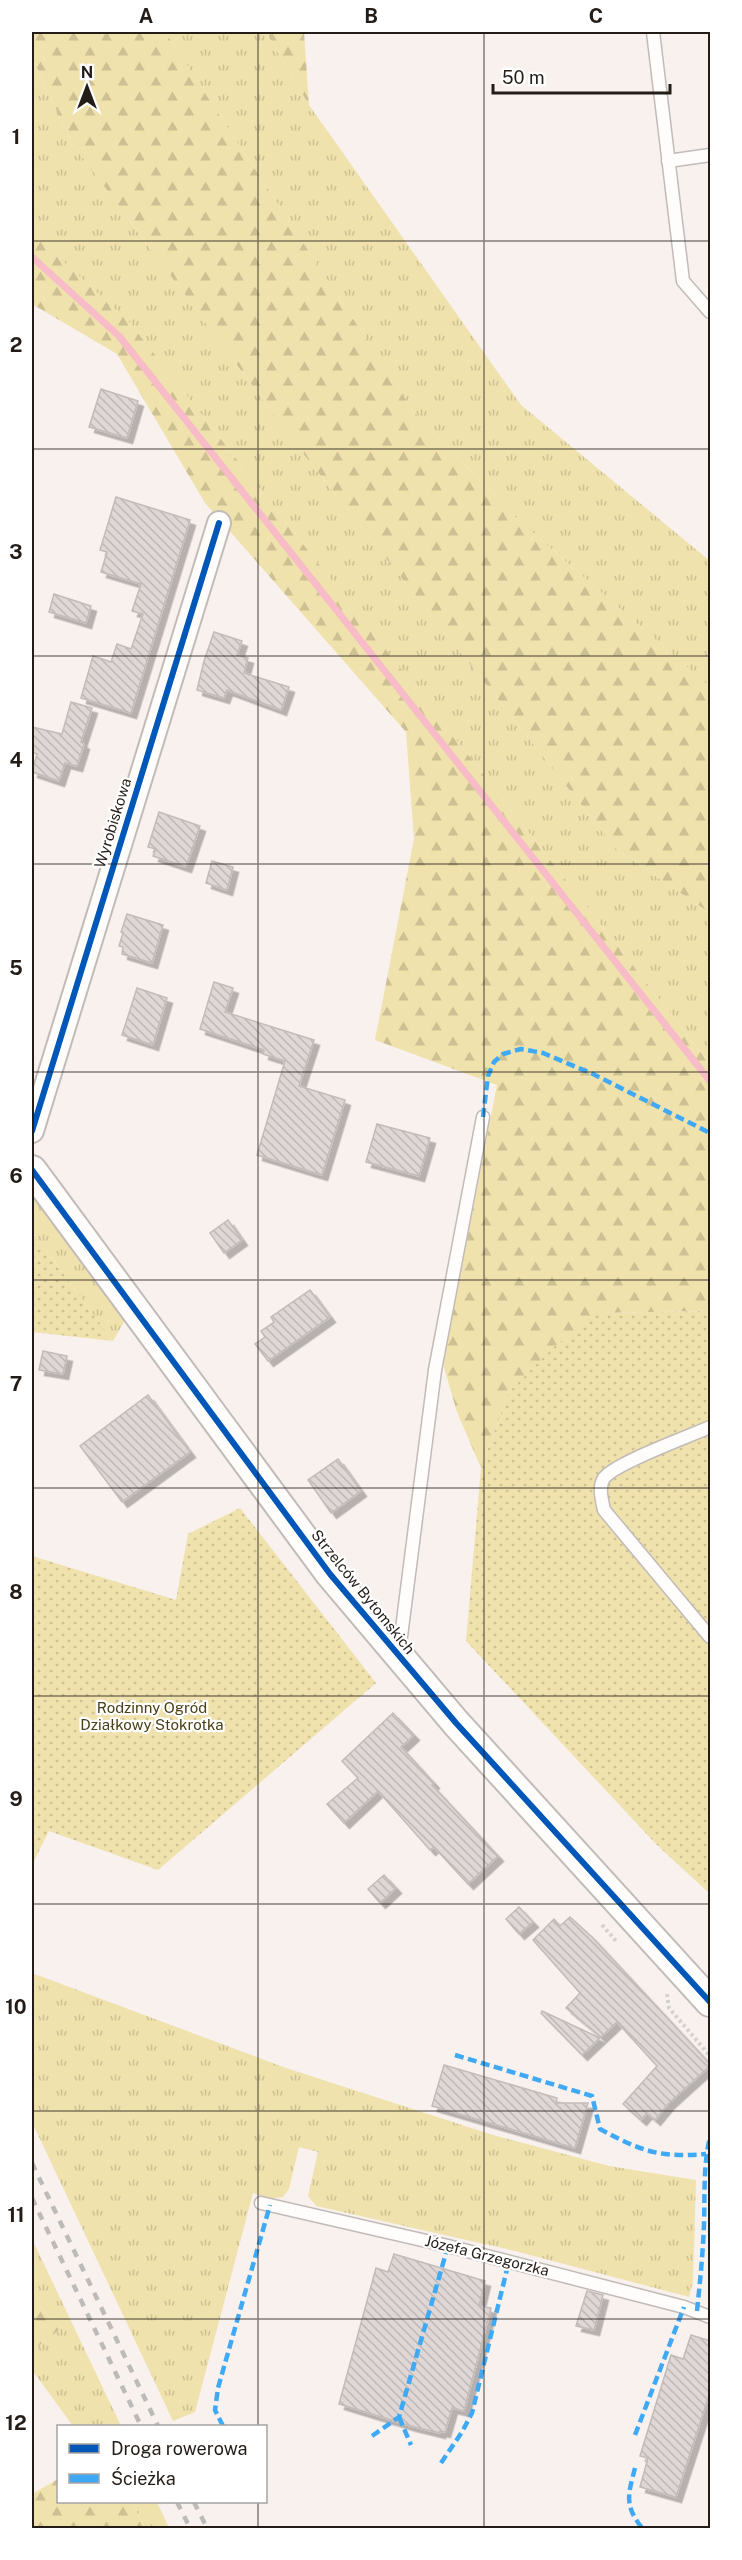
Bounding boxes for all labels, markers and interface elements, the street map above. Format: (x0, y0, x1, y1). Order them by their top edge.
text: A (139, 4, 153, 28)
text: B (364, 4, 378, 28)
text: C (589, 4, 603, 28)
north arrow (57, 57, 117, 117)
scale bar (493, 57, 670, 95)
text: N (81, 63, 93, 82)
text: 50 m (502, 67, 545, 88)
text: 1 (12, 125, 20, 149)
text: 2 (10, 333, 22, 357)
text: 3 (9, 540, 23, 564)
text: 4 (9, 748, 23, 772)
street label: Wyrobiskowa (91, 776, 134, 870)
text: 5 (9, 956, 23, 980)
text: 6 (9, 1164, 23, 1188)
text: 7 (10, 1372, 22, 1396)
street label: Strzelców Bytomskich (308, 1526, 419, 1657)
text: 8 (9, 1580, 23, 1604)
park label: Rodzinny Ogród Działkowy Stokrotka (80, 1699, 224, 1733)
text: 9 (9, 1787, 23, 1811)
text: 10 (5, 1995, 27, 2019)
text: 11 (7, 2203, 25, 2227)
street label: Józefa Grzegorzka (423, 2232, 551, 2279)
text: 12 (5, 2411, 27, 2435)
legend (57, 2425, 267, 2503)
text: Droga rowerowa (111, 2438, 247, 2459)
text: Ścieżka (111, 2467, 176, 2489)

